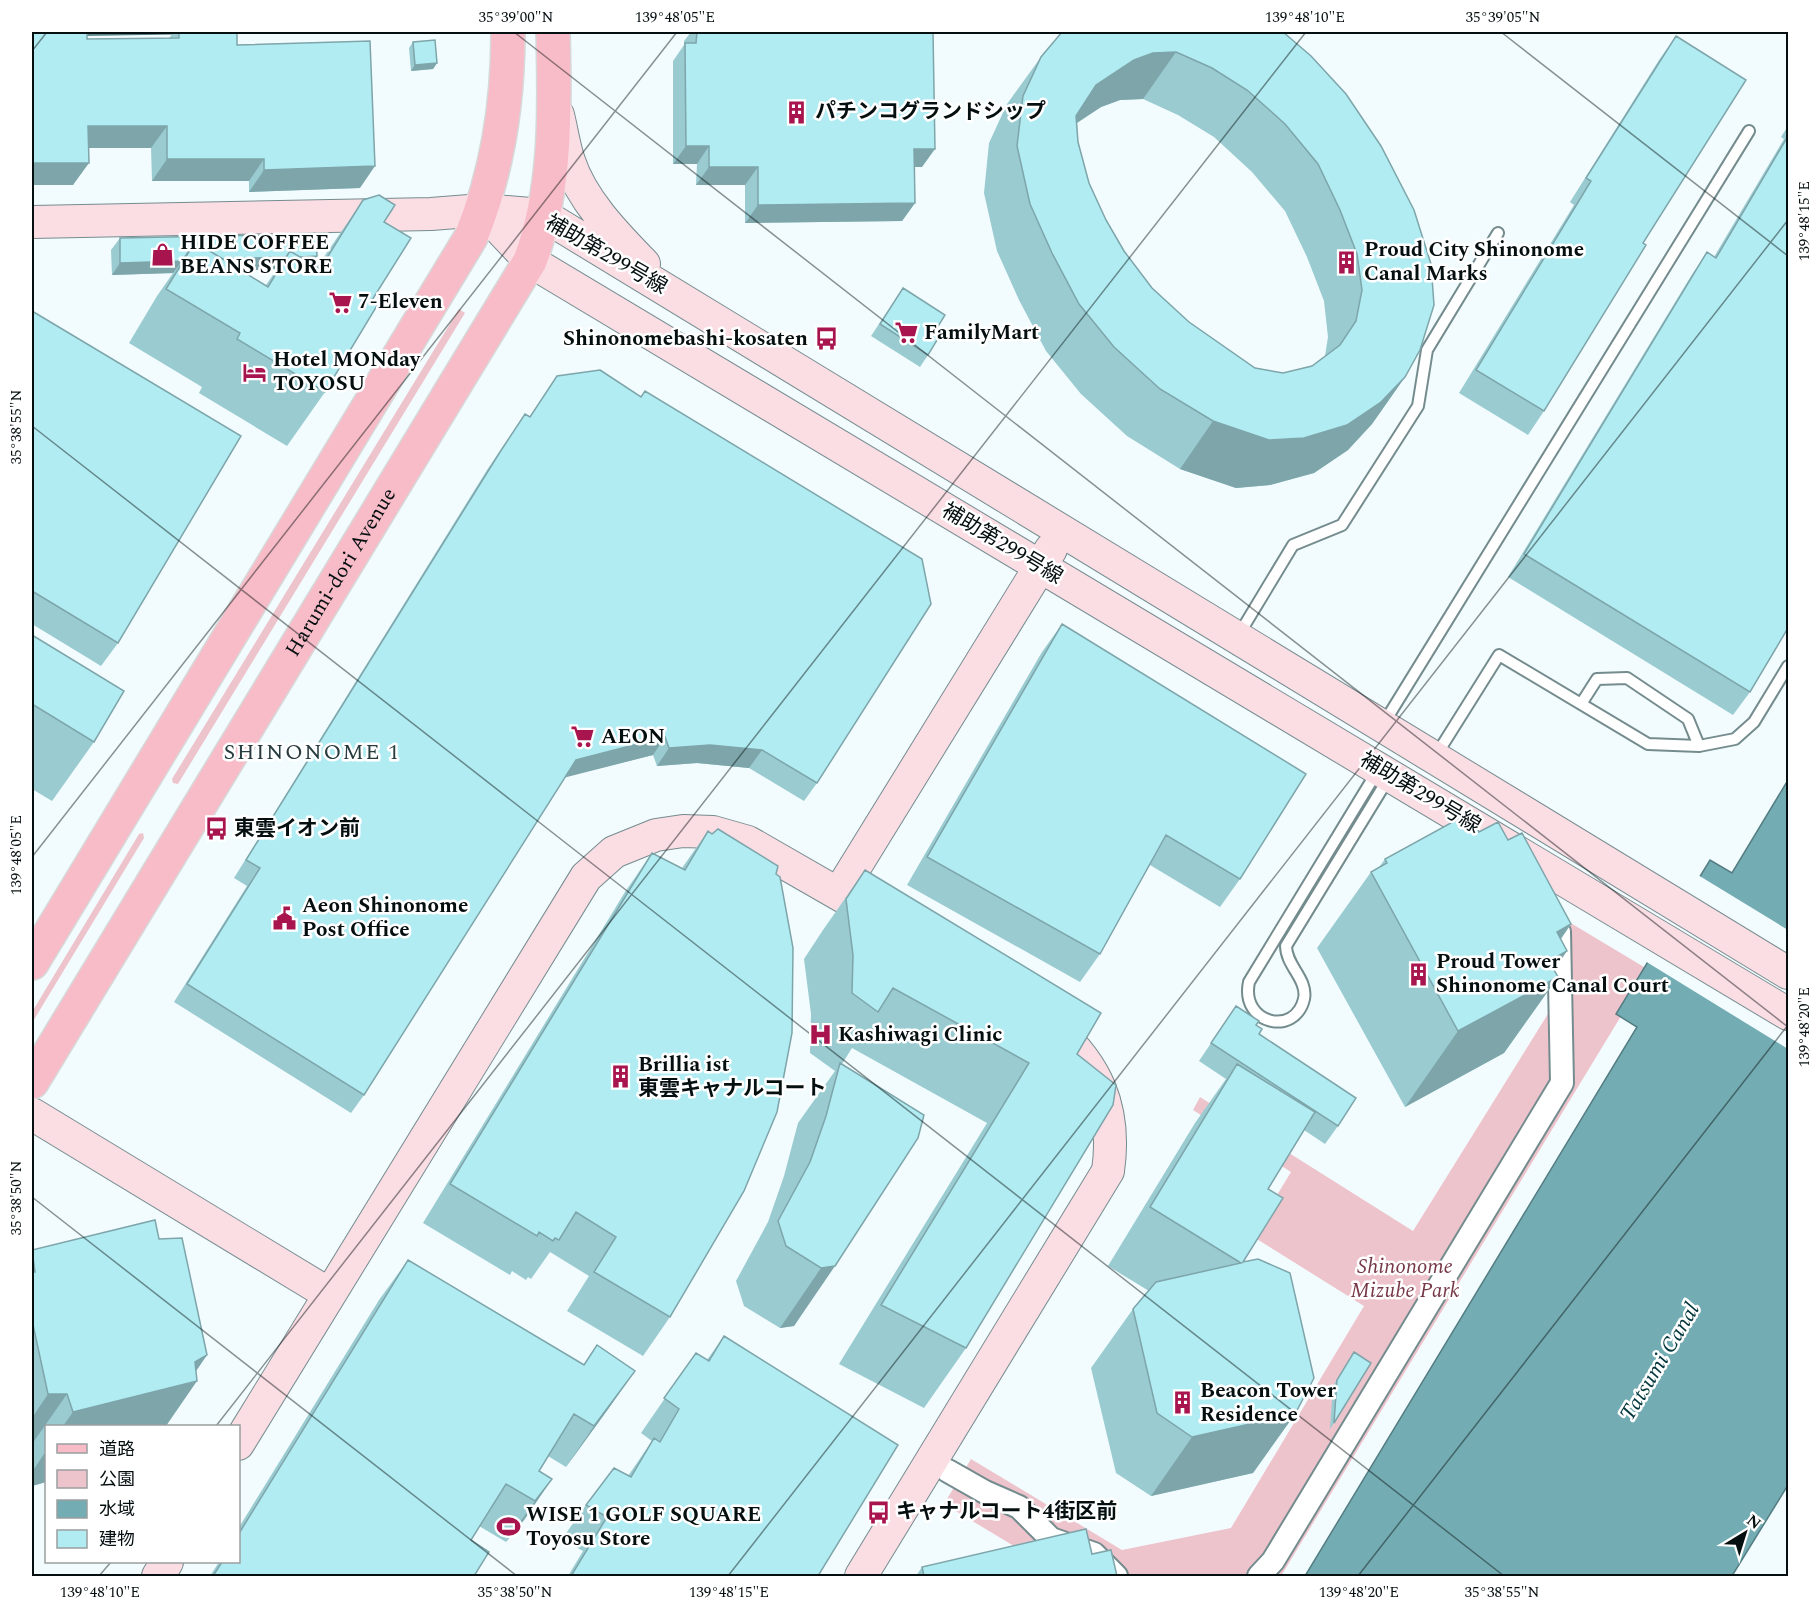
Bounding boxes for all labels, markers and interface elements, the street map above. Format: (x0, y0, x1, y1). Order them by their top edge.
text: 35°39'00"N (479, 6, 554, 29)
text: 139°48'05"E (635, 6, 715, 29)
text: 139°48'10"E (1265, 6, 1345, 29)
text: 35°39'05"N (1466, 6, 1541, 29)
place label: パチンコグランドシップ (815, 96, 1046, 128)
building icon: パチンコグランドシップ (784, 99, 810, 125)
text: 139°48'15"E (1793, 181, 1816, 261)
street label: 補助第299号線 (539, 207, 673, 303)
place label: HIDE COFFEE BEANS STORE (180, 227, 333, 283)
place label: Proud City Shinonome Canal Marks (1364, 234, 1584, 290)
shop icon: HIDE COFFEE BEANS STORE (149, 242, 175, 268)
building icon: Proud City Shinonome Canal Marks (1333, 249, 1359, 275)
place label: 7-Eleven (358, 286, 443, 318)
supermarket icon: 7-Eleven (327, 289, 353, 315)
place label: FamilyMart (924, 317, 1039, 349)
supermarket icon: FamilyMart (893, 320, 919, 346)
place label: Shinonomebashi-kosaten (563, 323, 808, 355)
bus stop icon: Shinonomebashi-kosaten (813, 326, 839, 352)
place label: Hotel MONday TOYOSU (273, 344, 421, 400)
hotel icon: Hotel MONday TOYOSU (242, 359, 268, 385)
text: 35°38'55"N (5, 389, 28, 465)
street label: Harumi-dori Avenue (277, 482, 405, 663)
street label: 補助第299号線 (935, 495, 1069, 593)
place label: AEON (601, 721, 665, 753)
supermarket icon: AEON (570, 724, 596, 750)
district label: SHINONOME 1 (223, 736, 401, 769)
street label: 補助第299号線 (1353, 744, 1487, 842)
place label: 東雲イオン前 (234, 813, 360, 845)
text: 139°48'05"E (5, 815, 28, 895)
bus stop icon: 東雲イオン前 (203, 816, 229, 842)
place label: Aeon Shinonome Post Office (302, 890, 468, 946)
public building icon: Aeon Shinonome Post Office (271, 905, 297, 931)
place label: Proud Tower Shinonome Canal Court (1436, 946, 1669, 1002)
building icon: Proud Tower Shinonome Canal Court (1405, 961, 1431, 987)
text: 139°48'20"E (1793, 987, 1816, 1067)
place label: Kashiwagi Clinic (838, 1019, 1003, 1051)
hospital icon: Kashiwagi Clinic (807, 1022, 833, 1048)
place label: Brillia ist 東雲キャナルコート (638, 1049, 827, 1105)
building icon: Brillia ist 東雲キャナルコート (607, 1064, 633, 1090)
text: 35°38'50"N (5, 1160, 28, 1236)
park label: Shinonome Mizube Park (1350, 1251, 1460, 1307)
water label: Tatsumi Canal (1612, 1296, 1709, 1427)
place label: Beacon Tower Residence (1200, 1375, 1336, 1431)
building icon: Beacon Tower Residence (1169, 1390, 1195, 1416)
legend (45, 1425, 240, 1563)
text: 道路 (99, 1436, 135, 1463)
text: 公園 (99, 1466, 135, 1493)
text: 水域 (99, 1496, 135, 1523)
place label: キャナルコート4街区前 (896, 1496, 1117, 1528)
place label: WISE 1 GOLF SQUARE Toyosu Store (526, 1499, 761, 1555)
bus stop icon: キャナルコート4街区前 (865, 1499, 891, 1525)
north arrow (1715, 1503, 1775, 1563)
text: N (1741, 1508, 1766, 1535)
sports icon: WISE 1 GOLF SQUARE Toyosu Store (495, 1514, 521, 1540)
text: 建物 (99, 1526, 135, 1553)
text: 139°48'10"E (60, 1581, 140, 1604)
text: 35°38'50"N (478, 1581, 553, 1604)
text: 139°48'15"E (689, 1581, 769, 1604)
text: 139°48'20"E (1319, 1581, 1399, 1604)
text: 35°38'55"N (1465, 1581, 1540, 1604)

